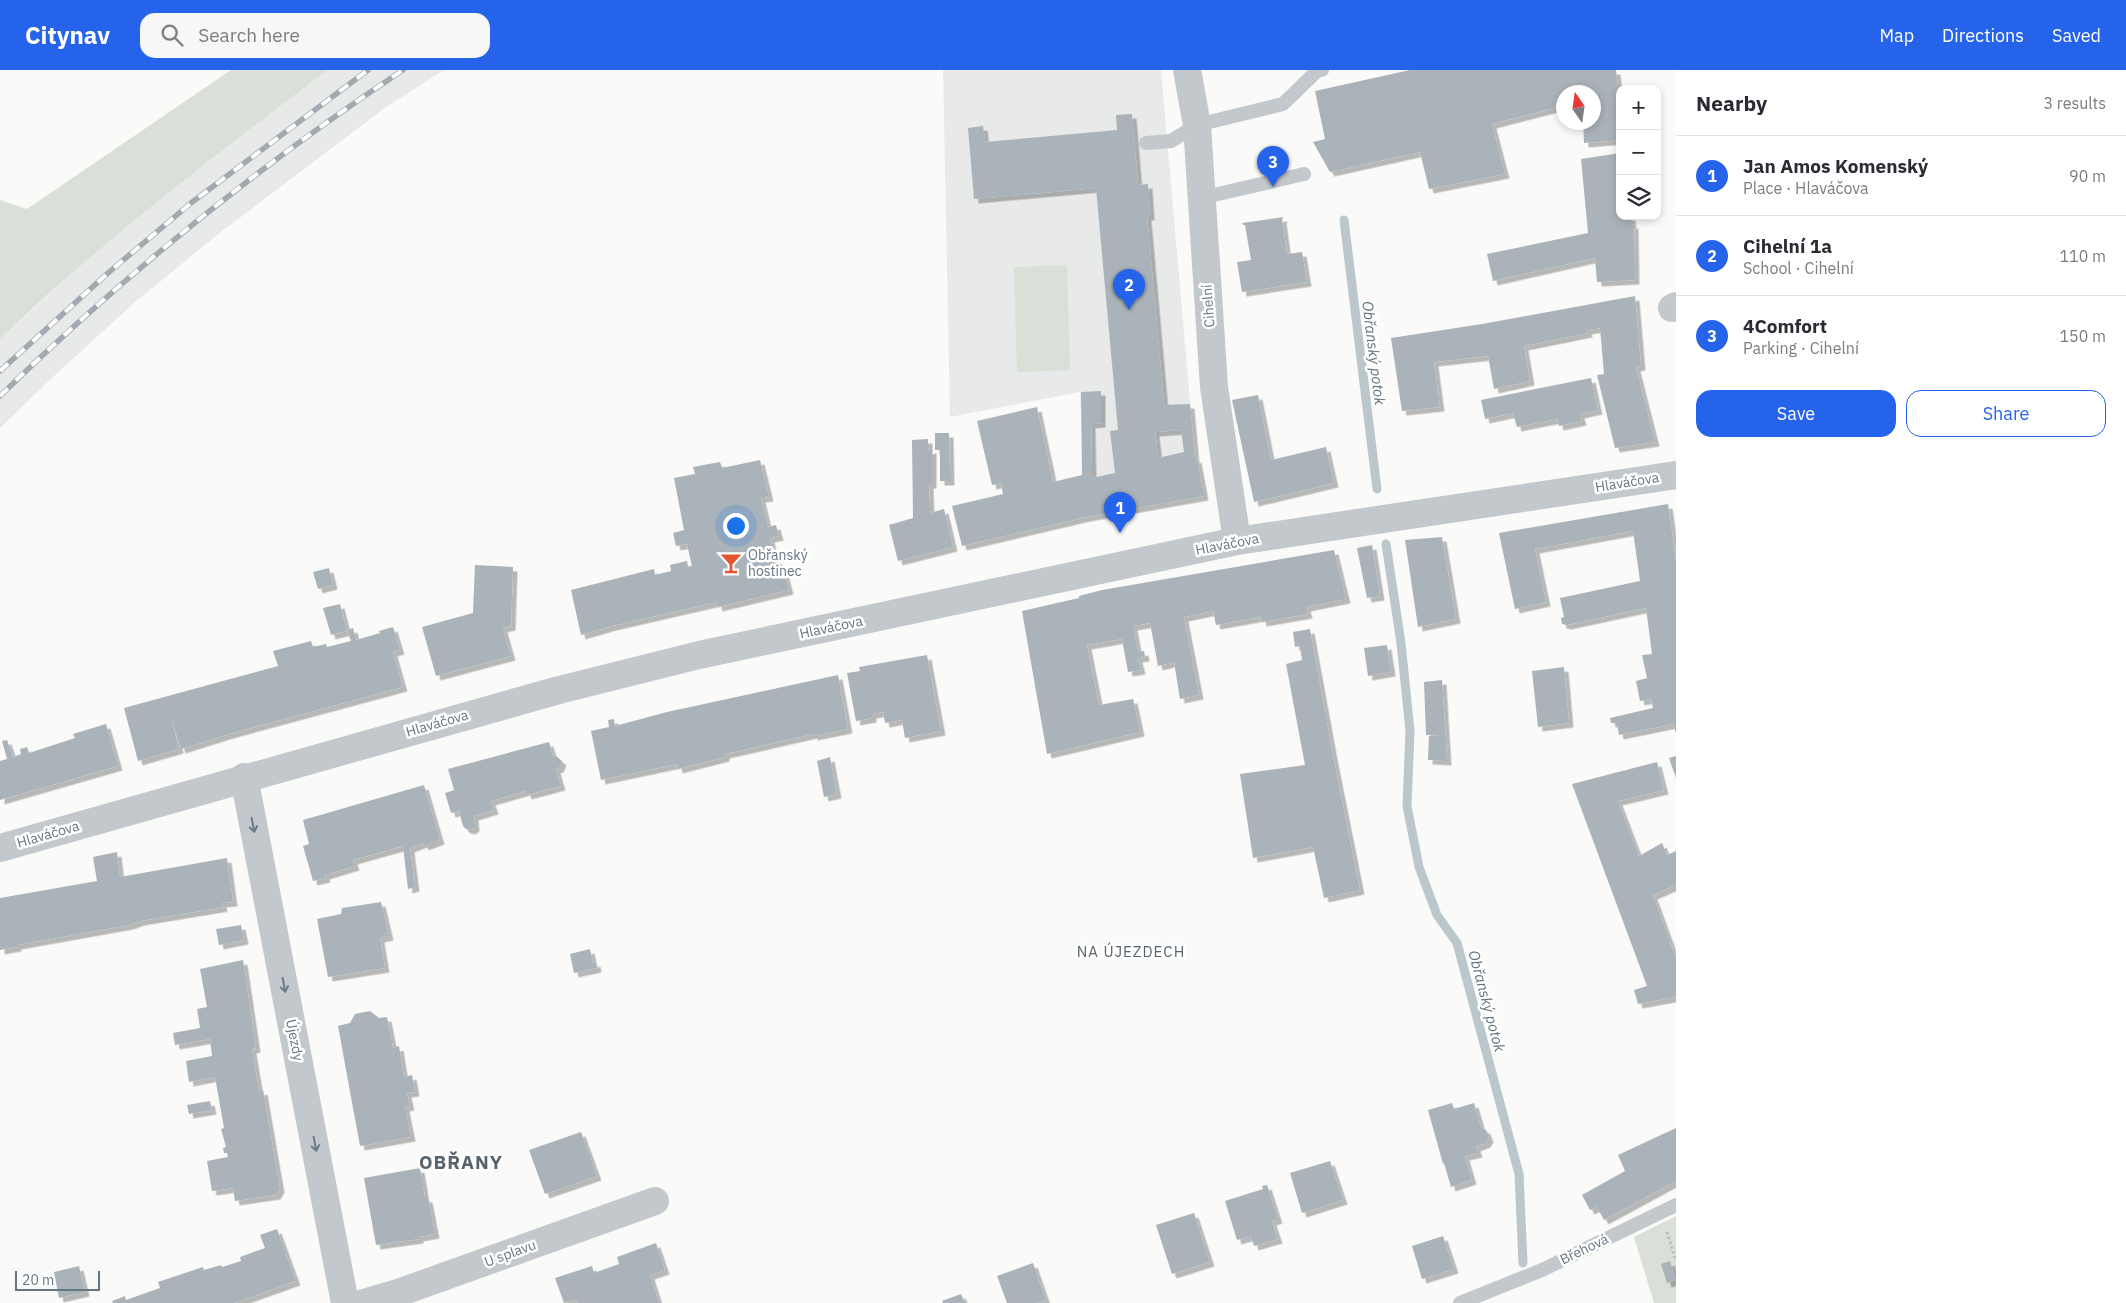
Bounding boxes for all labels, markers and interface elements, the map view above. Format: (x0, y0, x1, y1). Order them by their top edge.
search box (140, 13, 490, 58)
text: Citynav (25, 19, 110, 51)
icon: search (158, 21, 186, 49)
text: Search here (198, 23, 300, 47)
text: Map (1879, 24, 1914, 47)
text: Directions (1942, 24, 2024, 47)
text: Saved (2052, 24, 2101, 47)
north arrow (1556, 85, 1601, 130)
map controls (1616, 85, 1661, 220)
button: + (1616, 85, 1661, 130)
text: Nearby (1696, 89, 1767, 117)
text: 3 results (2043, 93, 2106, 113)
button: − (1616, 130, 1661, 175)
pin: 3 (1257, 146, 1289, 187)
text: Jan Amos Komenský (1743, 154, 1928, 178)
text: 1 (1707, 166, 1717, 186)
text: 90 m (2069, 166, 2106, 186)
button: layers (1616, 175, 1661, 220)
text: Place · Hlaváčova (1743, 178, 1869, 198)
text: Cihelní 1a (1743, 234, 1832, 258)
text: 2 (1707, 246, 1717, 266)
text: 110 m (2059, 246, 2106, 266)
text: School · Cihelní (1743, 258, 1854, 278)
pin: 2 (1113, 269, 1145, 310)
street label: Cihelní (1197, 283, 1218, 328)
water label: Obřanský potok (1358, 300, 1390, 406)
text: 4Comfort (1743, 314, 1827, 338)
text: 3 (1707, 326, 1717, 346)
text: 150 m (2059, 326, 2106, 346)
text: Parking · Cihelní (1743, 338, 1859, 358)
button: Save (1696, 390, 1896, 437)
button: Share (1906, 390, 2106, 437)
street label: Hlaváčova (1594, 468, 1661, 496)
pin: 1 (1104, 492, 1136, 533)
your location (723, 513, 749, 539)
street label: Hlaváčova (1194, 529, 1261, 559)
place label: Obřanský hostinec (748, 546, 808, 580)
bar icon: Obřanský hostinec (718, 550, 744, 576)
street label: Hlaváčova (798, 611, 865, 642)
street label: Hlaváčova (404, 705, 471, 741)
street label: Hlaváčova (15, 816, 82, 852)
one-way arrow (249, 817, 259, 833)
district label: NA ÚJEZDECH (1077, 942, 1185, 961)
water label: Obřanský potok (1464, 948, 1510, 1054)
one-way arrow (280, 976, 289, 992)
street label: Újezdy (282, 1017, 309, 1062)
one-way arrow (310, 1136, 320, 1152)
district label: OBŘANY (419, 1150, 503, 1174)
street label: Břehová (1557, 1229, 1612, 1268)
street label: U splavu (482, 1235, 538, 1271)
scale bar (15, 1268, 100, 1291)
text: 20 m (22, 1271, 54, 1289)

